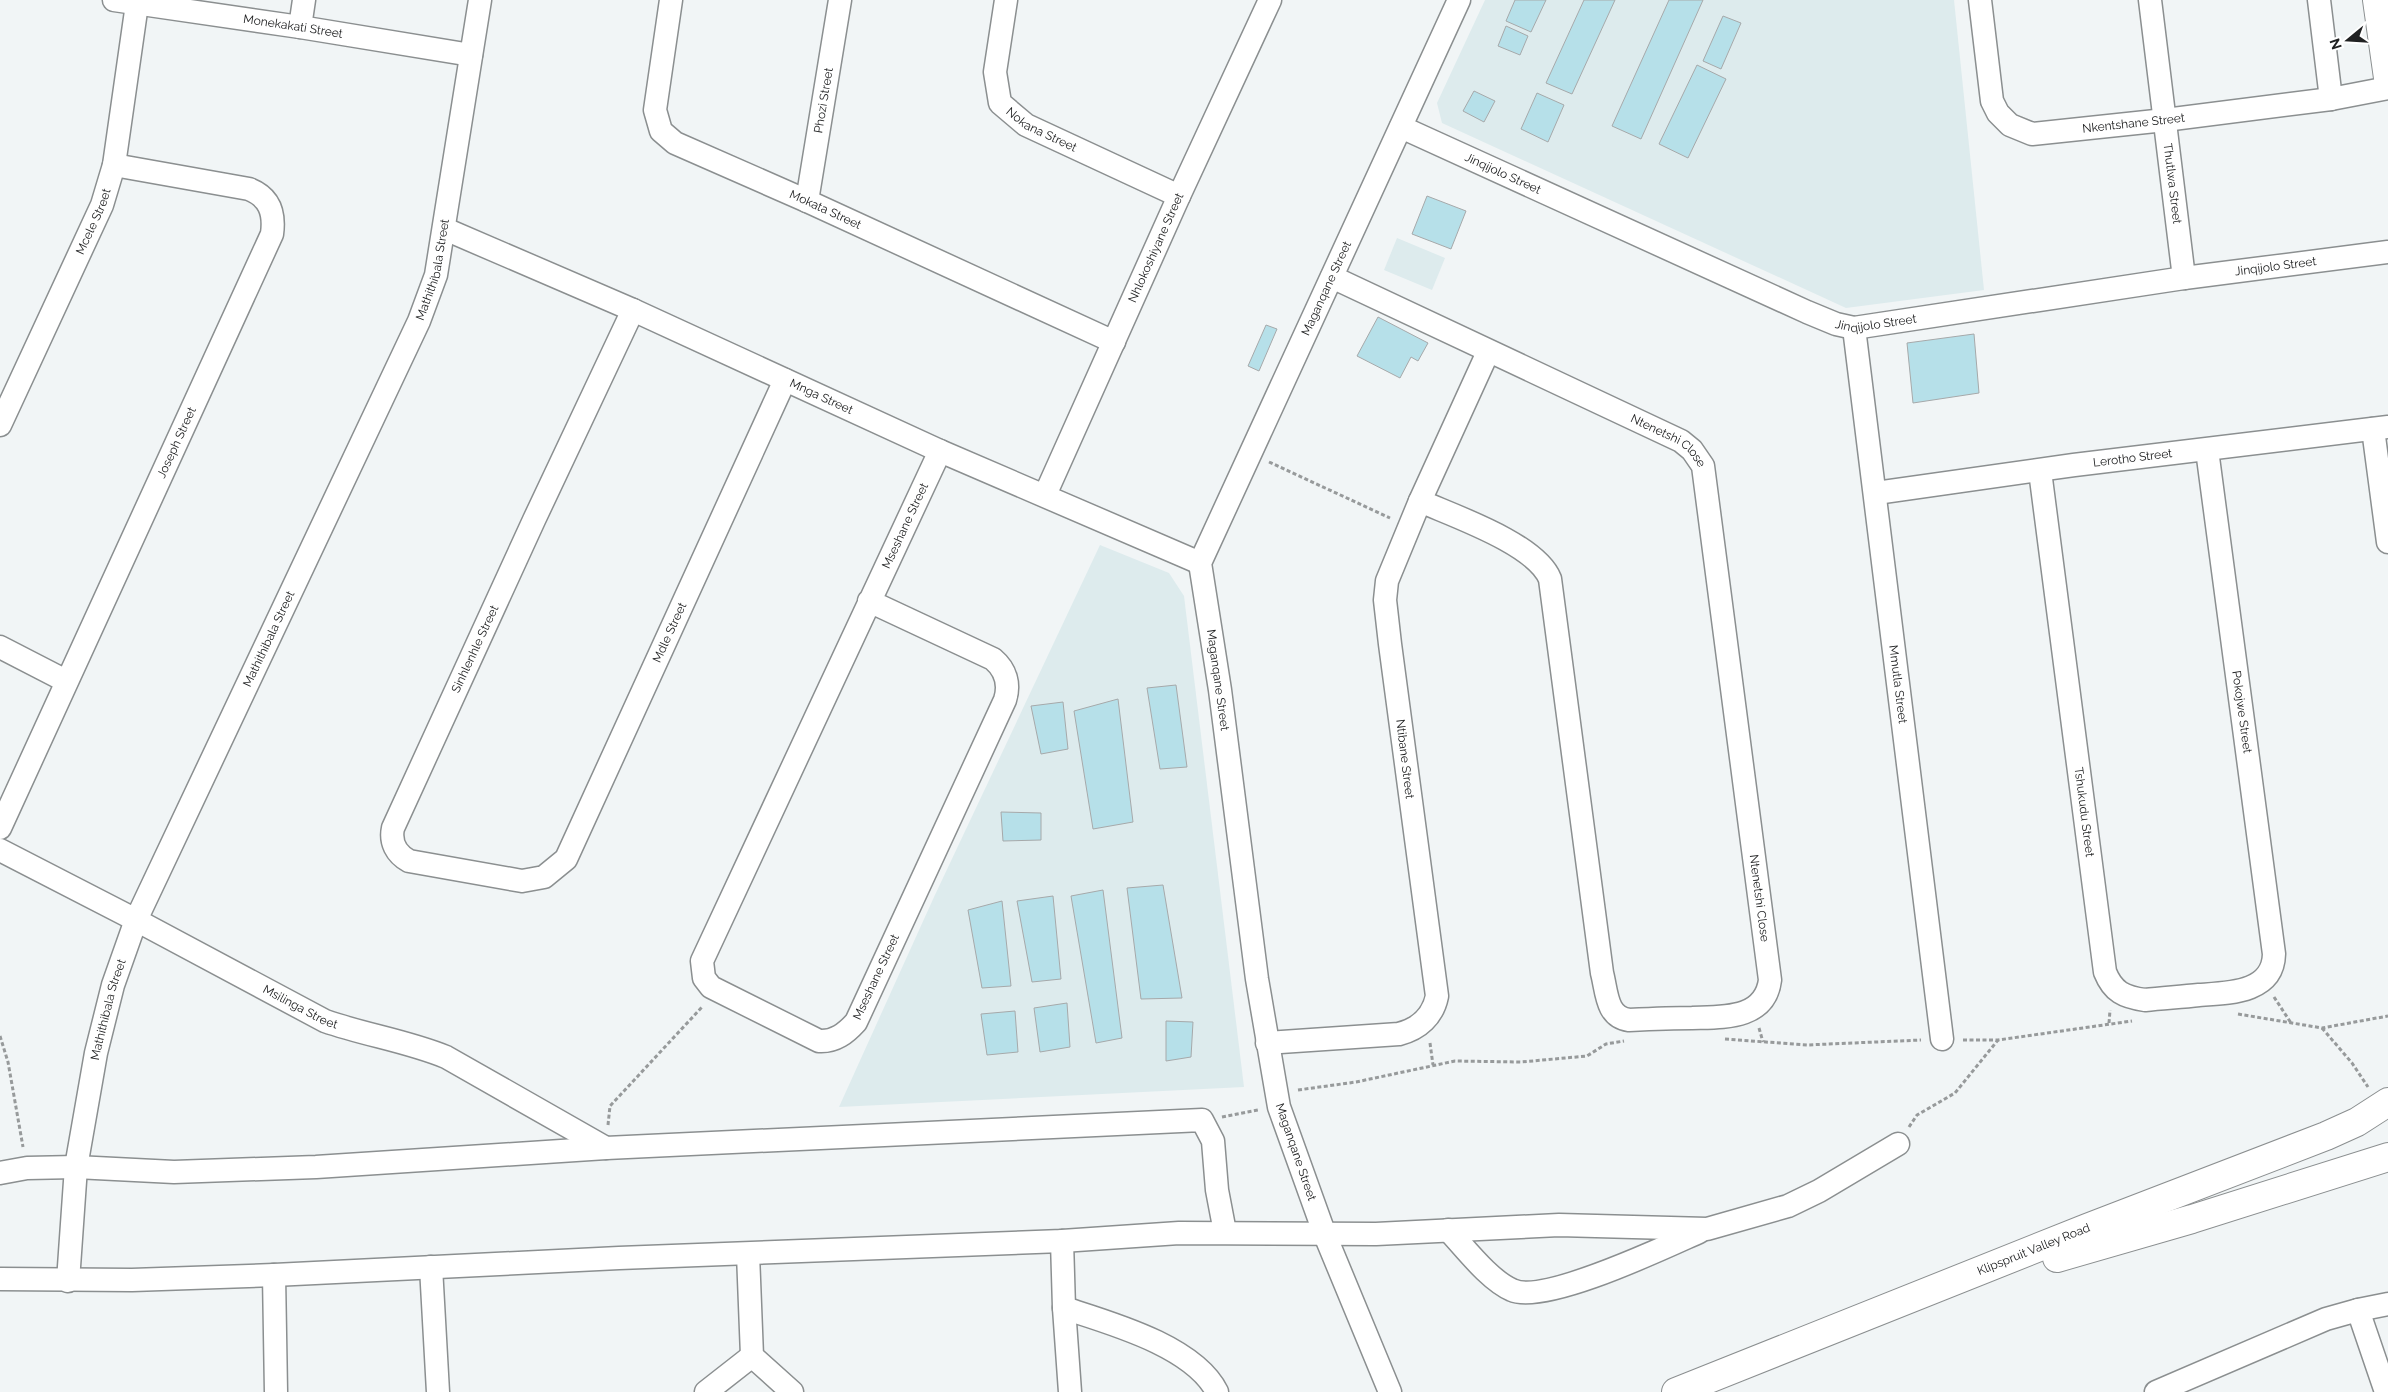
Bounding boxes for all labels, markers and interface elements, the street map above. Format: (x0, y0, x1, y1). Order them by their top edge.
street label: Monekakati Street (242, 12, 344, 41)
north arrow (2323, 15, 2373, 65)
text: N (2326, 36, 2345, 52)
street label: Phozi Street (811, 66, 836, 134)
street label: Nokana Street (1003, 104, 1079, 155)
street label: Nkentshane Street (2082, 111, 2186, 136)
street label: Thutlwa Street (2161, 143, 2184, 225)
street label: Jinqijolo Street (1463, 150, 1543, 197)
street label: Mcele Street (73, 187, 114, 257)
street label: Mokata Street (787, 187, 864, 232)
street label: Nhlokoshiyane Street (1125, 191, 1186, 305)
street label: Mathithibala Street (413, 218, 452, 322)
street label: Maganqane Street (1299, 239, 1354, 338)
street label: Jinqijolo Street (2234, 254, 2317, 278)
street label: Jinqijolo Street (1834, 312, 1917, 335)
street label: Mnga Street (788, 376, 855, 417)
street label: Joseph Street (154, 405, 199, 480)
street label: Ntenetshi Close (1629, 411, 1709, 470)
street label: Lerotho Street (2092, 446, 2173, 470)
street label: Mseshane Street (879, 481, 931, 571)
street label: Mathithibala Street (240, 589, 297, 689)
street label: Mdle Street (650, 600, 689, 665)
street label: Sinhlenhle Street (449, 603, 501, 695)
street label: Maganqane Street (1204, 628, 1232, 732)
street label: Mmutla Street (1886, 644, 1910, 724)
street label: Pokojwe Street (2229, 670, 2255, 754)
street label: Ntibane Street (1393, 718, 1417, 800)
street label: Tshukudu Street (2071, 766, 2097, 858)
street label: Ntenetshi Close (1747, 853, 1772, 943)
street label: Mseshane Street (850, 932, 902, 1022)
street label: Mathithibala Street (88, 957, 129, 1061)
street label: Msilinga Street (261, 982, 339, 1032)
street label: Maganqane Street (1273, 1101, 1319, 1203)
street label: Klipspruit Valley Road (1975, 1220, 2092, 1278)

